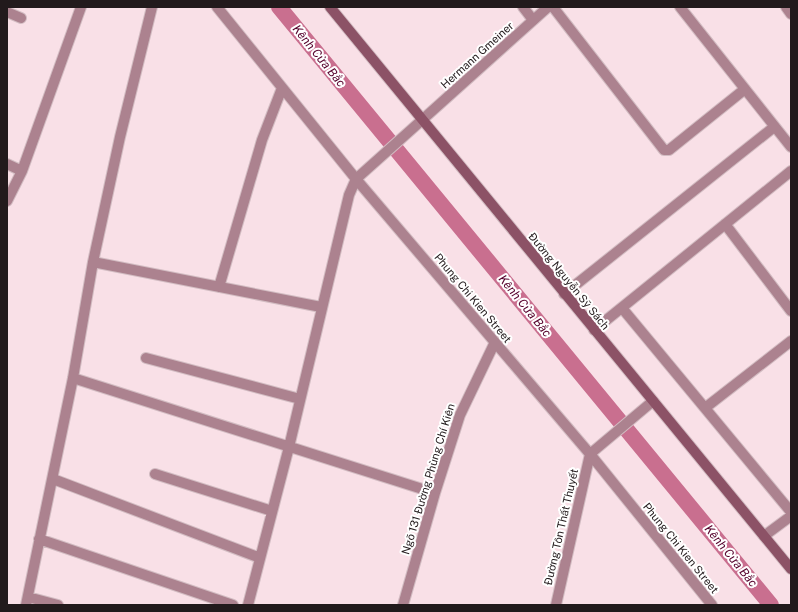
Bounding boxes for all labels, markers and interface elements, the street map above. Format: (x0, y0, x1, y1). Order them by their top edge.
street label: Hermann Gmeiner (438, 19, 516, 91)
water label: Kênh Cửa Bắc (290, 22, 348, 90)
street label: Đường Nguyễn Sỹ Sách (526, 230, 612, 332)
street label: Phung Chi Kien Street (432, 251, 514, 345)
water label: Kênh Cửa Bắc (496, 272, 554, 340)
street label: Ngõ 131 Đường Phùng Chí Kiên (399, 402, 457, 556)
street label: Đường Tôn Thất Thuyết (542, 468, 580, 586)
street label: Phung Chi Kien Street (641, 500, 721, 596)
water label: Kênh Cửa Bắc (702, 522, 760, 590)

